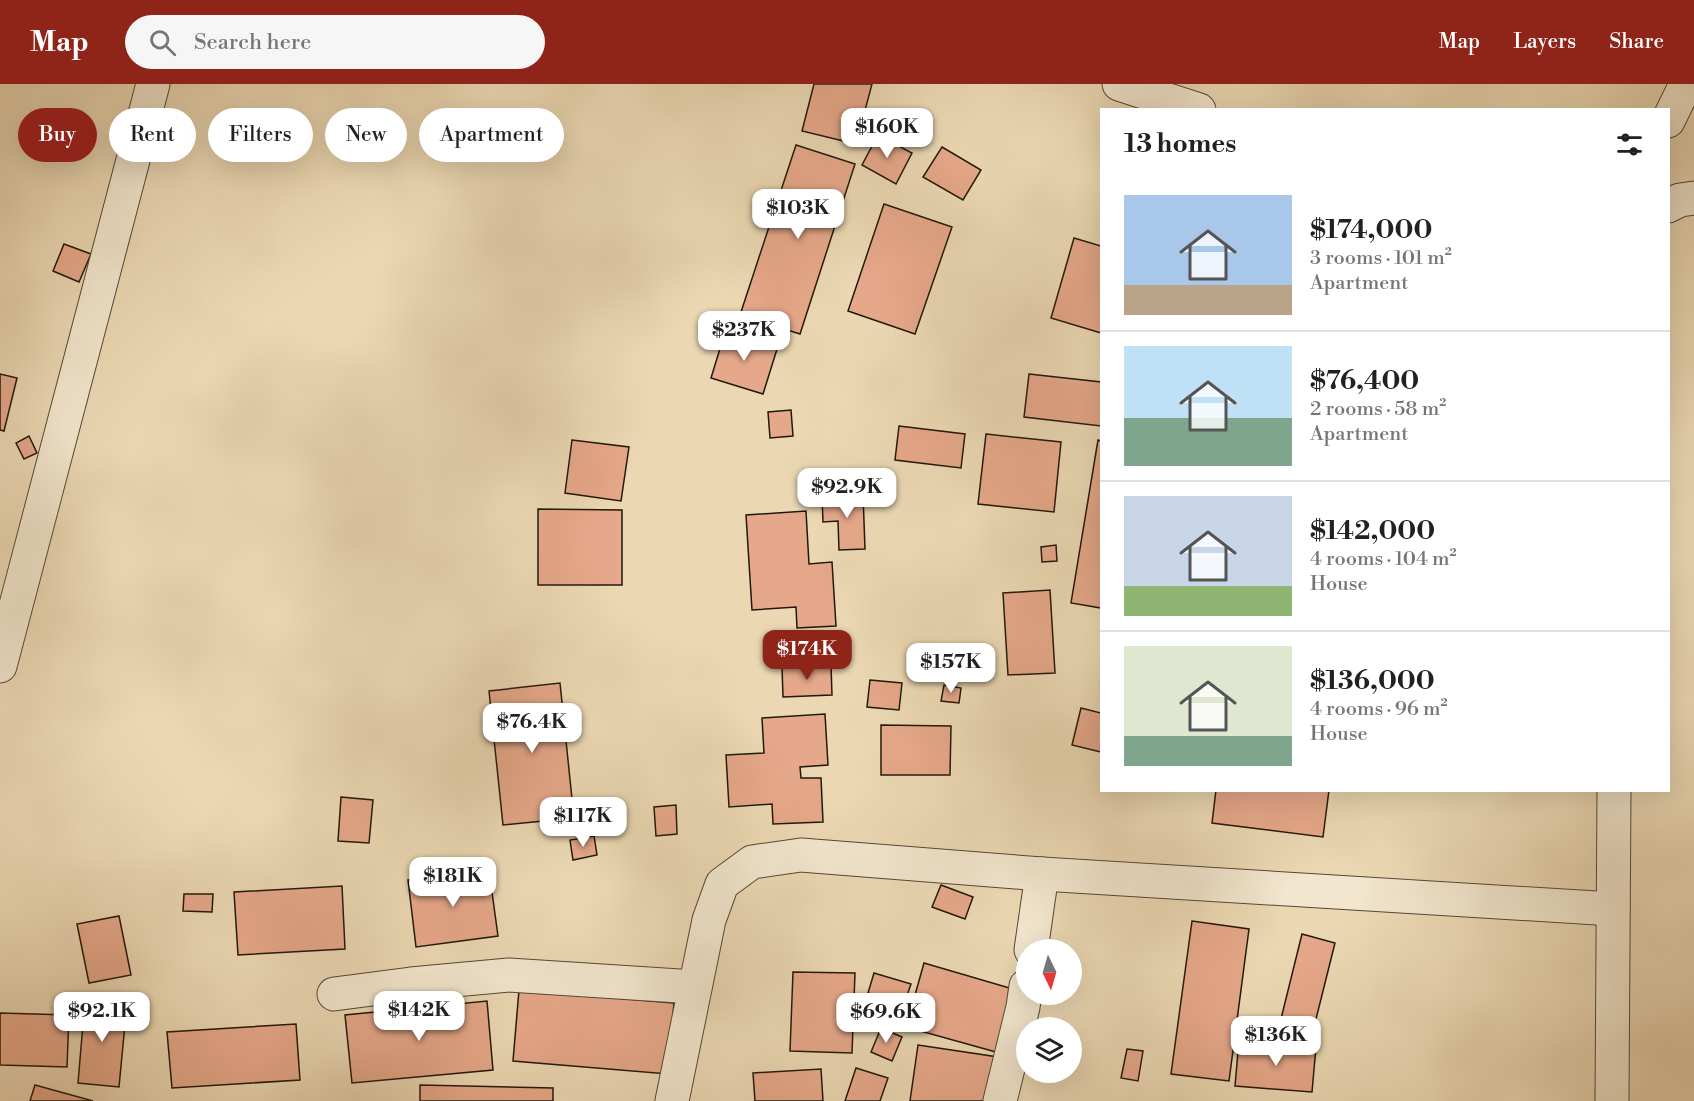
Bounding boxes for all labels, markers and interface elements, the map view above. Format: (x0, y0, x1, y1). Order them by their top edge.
search box (125, 15, 545, 69)
text: Map (30, 25, 89, 60)
icon: search (146, 26, 179, 59)
text: Search here (194, 29, 311, 56)
text: Map (1439, 29, 1480, 55)
text: Layers (1513, 29, 1576, 55)
text: Share (1609, 29, 1664, 55)
chip: Buy (18, 108, 97, 162)
chip: Rent (109, 108, 196, 162)
chip: Filters (208, 108, 313, 162)
chip: New (325, 108, 407, 162)
chip: Apartment (419, 108, 564, 162)
pin: $160K (845, 108, 929, 159)
text: $160K (855, 115, 919, 140)
text: 13 homes (1124, 128, 1236, 160)
icon: filters (1613, 128, 1646, 161)
pin: $103K (756, 189, 840, 240)
text: $103K (766, 196, 830, 221)
text: $174,000 (1310, 214, 1432, 246)
icon: home (1172, 219, 1244, 291)
text: 3 rooms · 101 m² (1310, 246, 1452, 271)
text: Apartment (1310, 271, 1408, 296)
pin: $237K (702, 311, 786, 362)
text: $237K (712, 318, 776, 343)
text: $76,400 (1310, 365, 1419, 397)
icon: home (1172, 370, 1244, 442)
text: 2 rooms · 58 m² (1310, 397, 1446, 422)
text: Apartment (1310, 422, 1408, 447)
pin: $92.9K (798, 468, 896, 519)
text: $92.9K (811, 475, 883, 500)
text: $142,000 (1310, 515, 1435, 547)
icon: home (1172, 520, 1244, 592)
text: 4 rooms · 104 m² (1310, 547, 1457, 572)
text: House (1310, 572, 1368, 597)
pin: $174K (765, 630, 849, 681)
text: $174K (777, 637, 837, 662)
pin: $157K (909, 643, 993, 694)
text: $157K (920, 650, 982, 675)
text: $136,000 (1310, 665, 1435, 697)
icon: home (1172, 670, 1244, 742)
text: 4 rooms · 96 m² (1310, 697, 1448, 722)
pin: $76.4K (483, 703, 581, 754)
text: $76.4K (497, 710, 567, 735)
text: House (1310, 722, 1368, 747)
pin: $117K (541, 797, 625, 848)
text: $117K (554, 804, 612, 829)
pin: $181K (411, 857, 495, 908)
text: $181K (423, 864, 483, 889)
north arrow (1016, 939, 1082, 1005)
map controls (1016, 939, 1082, 1083)
pin: $142K (377, 991, 461, 1042)
pin: $92.1K (53, 992, 151, 1043)
pin: $69.6K (837, 993, 935, 1044)
text: $142K (388, 998, 450, 1023)
text: $92.1K (68, 999, 136, 1024)
text: $69.6K (850, 1000, 922, 1025)
pin: $136K (1234, 1016, 1318, 1067)
button: layers (1016, 1017, 1082, 1083)
text: $136K (1245, 1023, 1307, 1048)

